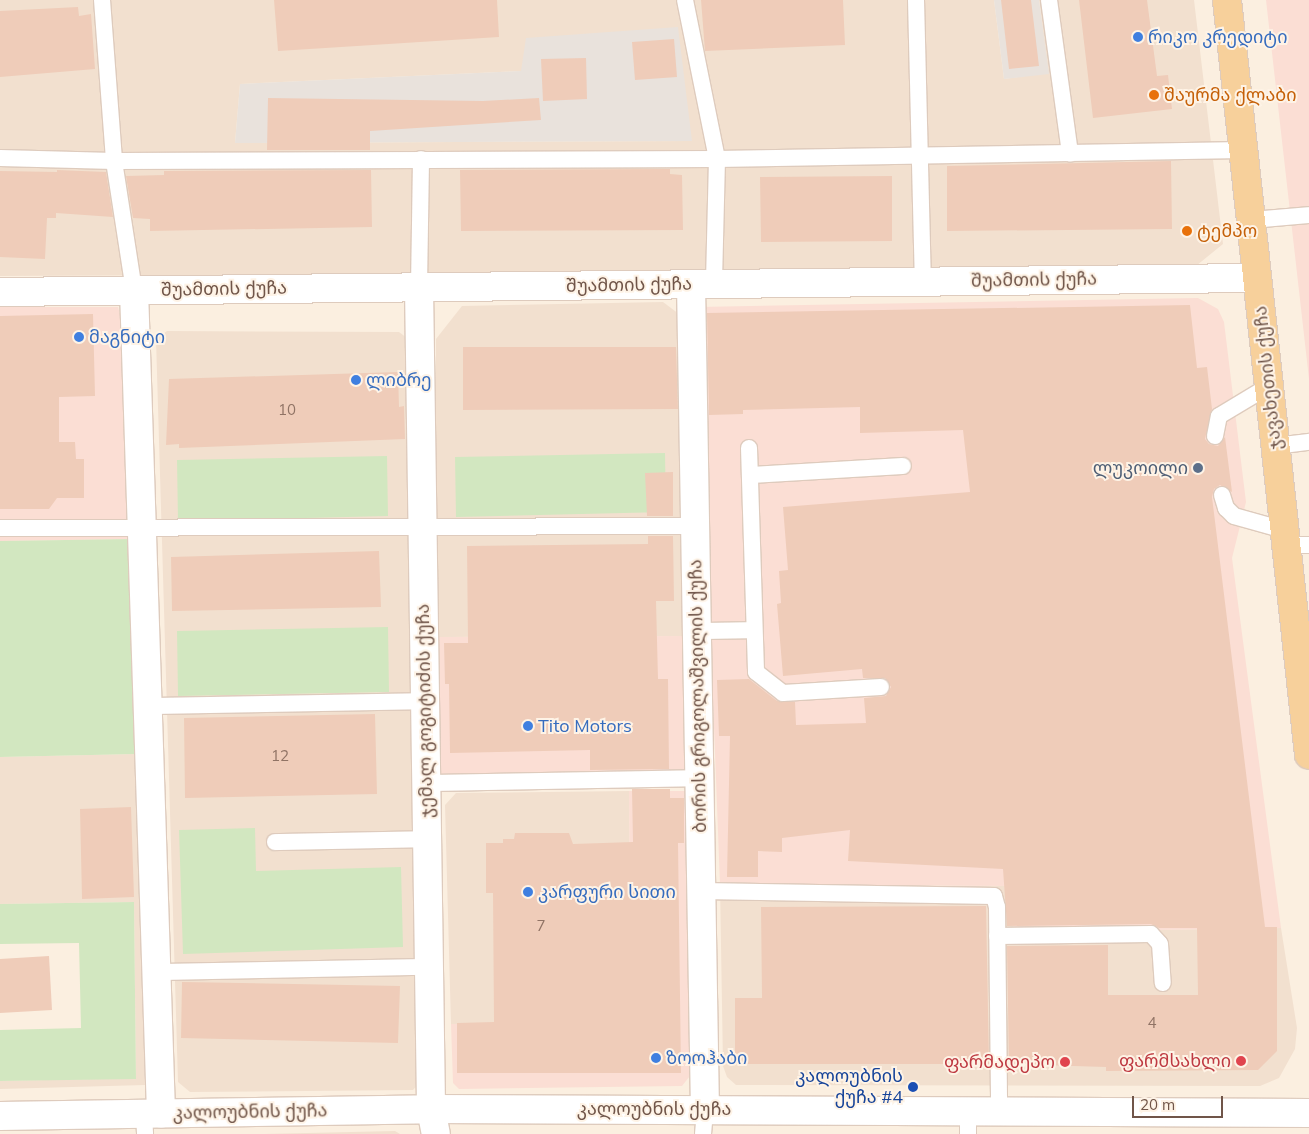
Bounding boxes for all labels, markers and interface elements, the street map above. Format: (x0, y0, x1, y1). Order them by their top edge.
place label: რიკო კრედიტი (1148, 26, 1287, 48)
marker: რიკო კრედიტი (1132, 31, 1144, 43)
place label: შაურმა ქლაბი (1164, 84, 1296, 106)
marker: შაურმა ქლაბი (1148, 89, 1160, 101)
place label: ტემპო (1197, 220, 1257, 242)
marker: ტემპო (1181, 225, 1193, 237)
street label: შუამთის ქუჩა (971, 268, 1097, 292)
street label: შუამთის ქუჩა (566, 273, 692, 297)
street label: შუამთის ქუჩა (161, 277, 287, 301)
street label: ჯავახეთის ქუჩა (1250, 305, 1286, 451)
place label: მაგნიტი (89, 326, 165, 348)
marker: მაგნიტი (73, 331, 85, 343)
place label: ლიბრე (366, 369, 432, 391)
marker: ლიბრე (350, 374, 362, 386)
house number: 10 (278, 401, 296, 419)
place label: ლუკოილი (1093, 457, 1188, 479)
marker: ლუკოილი (1192, 462, 1204, 474)
street label: ბორის გრიგოლაშვილის ქუჩა (685, 559, 711, 833)
street label: ჯემალ გოგიტიძის ქუჩა (412, 604, 438, 818)
place label: Tito Motors (538, 715, 632, 737)
marker: Tito Motors (522, 720, 534, 732)
house number: 12 (271, 747, 289, 765)
place label: კარფური სითი (538, 881, 676, 903)
marker: კარფური სითი (522, 886, 534, 898)
house number: 7 (537, 917, 545, 935)
house number: 4 (1148, 1014, 1156, 1032)
place label: ზოოჰაბი (666, 1047, 747, 1069)
place label: ფარმსახლი (1119, 1050, 1231, 1072)
place label: ფარმადეპო (944, 1051, 1055, 1073)
marker: ზოოჰაბი (650, 1052, 662, 1064)
marker: ფარმსახლი (1235, 1055, 1247, 1067)
marker: ფარმადეპო (1059, 1056, 1071, 1068)
place label: კალოუბნის ქუჩა #4 (795, 1066, 903, 1108)
marker: კალოუბნის ქუჩა #4 (907, 1081, 919, 1093)
scale bar (1134, 1086, 1225, 1118)
text: 20 m (1140, 1095, 1175, 1114)
street label: კალოუბნის ქუჩა (577, 1098, 731, 1120)
street label: კალოუბნის ქუჩა (173, 1100, 327, 1124)

